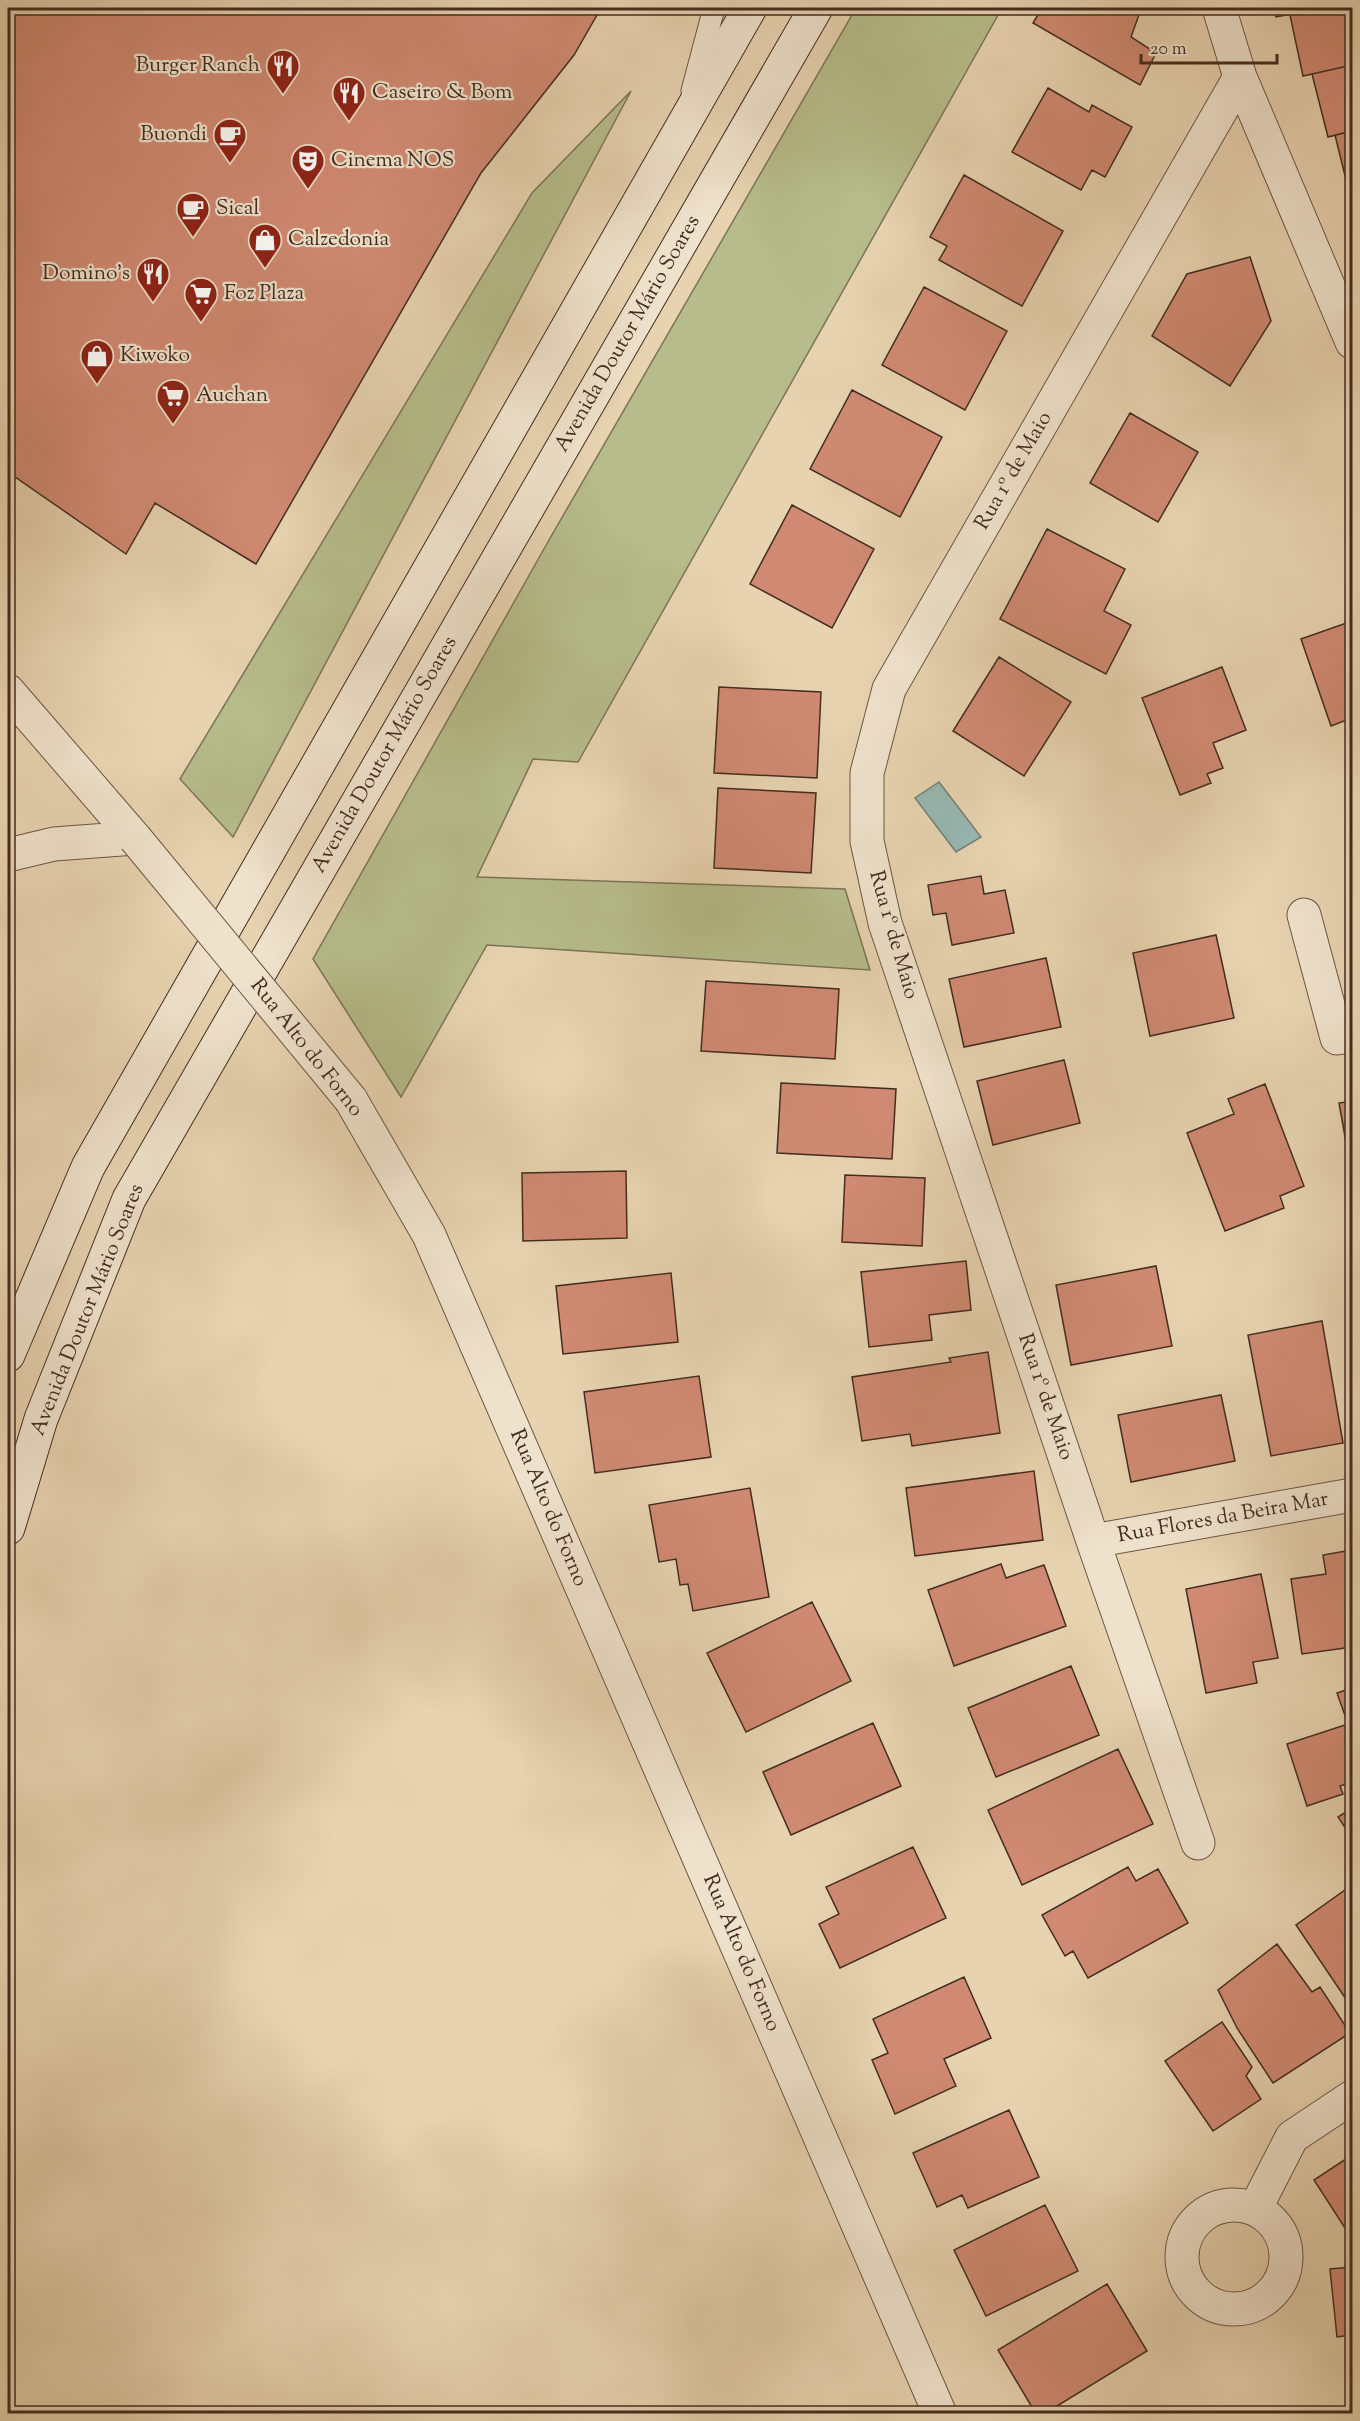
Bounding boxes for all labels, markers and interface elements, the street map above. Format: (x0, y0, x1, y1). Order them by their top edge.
scale bar (1141, 27, 1278, 65)
text: 20 m (1150, 37, 1187, 63)
restaurant icon: Burger Ranch (265, 48, 301, 95)
place label: Burger Ranch (136, 51, 260, 81)
restaurant icon: Caseiro & Bom (331, 75, 367, 122)
place label: Caseiro & Bom (372, 78, 513, 108)
cafe icon: Buondi (212, 117, 248, 164)
place label: Buondi (140, 120, 207, 150)
theatre icon: Cinema NOS (290, 143, 326, 190)
place label: Cinema NOS (331, 146, 454, 176)
cafe icon: Sical (175, 191, 211, 238)
place label: Sical (216, 194, 260, 224)
street label: Avenida Doutor Mário Soares (548, 210, 708, 458)
shop icon: Calzedonia (247, 222, 283, 269)
place label: Calzedonia (288, 225, 389, 255)
restaurant icon: Domino's (135, 256, 171, 303)
place label: Domino's (42, 259, 130, 289)
supermarket icon: Foz Plaza (183, 276, 219, 323)
place label: Foz Plaza (224, 279, 305, 309)
shop icon: Kiwoko (79, 338, 115, 385)
place label: Kiwoko (120, 341, 190, 371)
supermarket icon: Auchan (155, 378, 191, 425)
place label: Auchan (196, 381, 268, 411)
street label: Rua 1º de Maio (968, 406, 1060, 536)
street label: Avenida Doutor Mário Soares (305, 631, 465, 879)
street label: Rua 1º de Maio (860, 867, 926, 1003)
street label: Rua Alto do Forno (242, 972, 370, 1124)
street label: Avenida Doutor Mário Soares (24, 1180, 152, 1440)
street label: Rua 1º de Maio (1009, 1330, 1081, 1464)
street label: Rua Alto do Forno (501, 1425, 595, 1591)
street label: Rua Flores da Beira Mar (1115, 1485, 1331, 1551)
street label: Rua Alto do Forno (694, 1870, 788, 2036)

